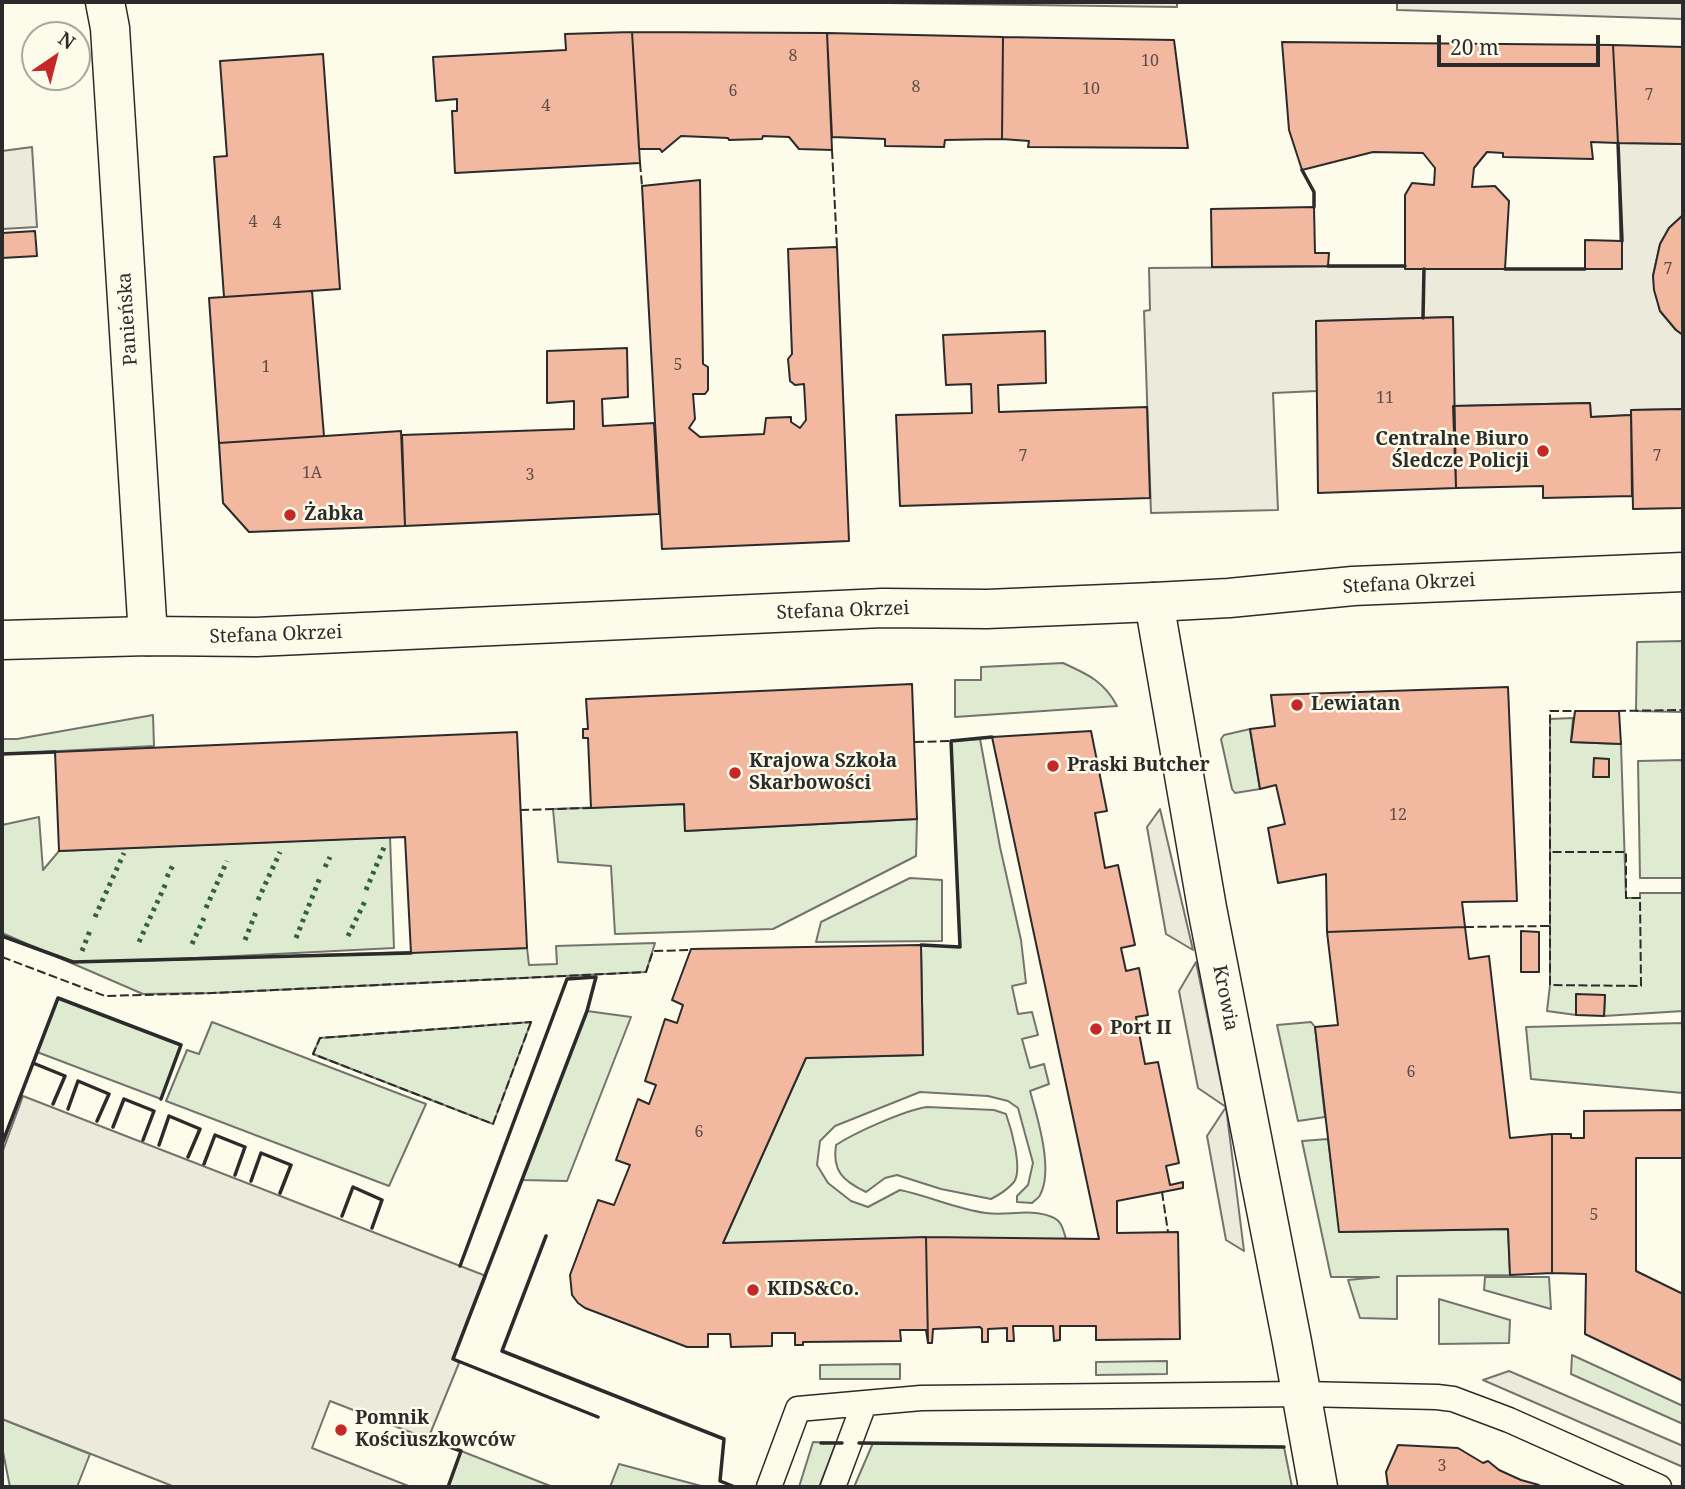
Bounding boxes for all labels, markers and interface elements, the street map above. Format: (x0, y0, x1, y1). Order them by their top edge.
north arrow (21, 21, 91, 91)
scale bar (1440, 21, 1603, 65)
text: N (53, 25, 80, 55)
text: 20 m (1450, 33, 1499, 61)
house number: 8 (789, 46, 797, 66)
house number: 10 (1141, 51, 1159, 71)
house number: 8 (912, 77, 920, 97)
house number: 10 (1082, 79, 1100, 99)
house number: 6 (729, 81, 737, 101)
house number: 7 (1645, 85, 1653, 105)
house number: 4 (542, 96, 550, 116)
house number: 4 (249, 212, 257, 232)
house number: 4 (273, 213, 281, 233)
house number: 7 (1664, 259, 1672, 279)
street label: Panieńska (113, 272, 143, 366)
house number: 5 (674, 355, 682, 375)
house number: 1 (262, 357, 270, 377)
house number: 11 (1376, 388, 1394, 408)
place label: Centralne Biuro Śledcze Policji (1375, 429, 1529, 473)
marker: Centralne Biuro Śledcze Policji (1535, 443, 1551, 459)
house number: 7 (1019, 446, 1027, 466)
house number: 7 (1653, 446, 1661, 466)
house number: 1A (302, 463, 322, 483)
house number: 3 (526, 465, 534, 485)
place label: Żabka (304, 504, 364, 526)
marker: Żabka (282, 507, 298, 523)
street label: Stefana Okrzei (1342, 569, 1476, 599)
street label: Stefana Okrzei (776, 597, 910, 625)
street label: Stefana Okrzei (209, 621, 343, 649)
place label: Lewiatan (1311, 694, 1400, 716)
marker: Lewiatan (1289, 697, 1305, 713)
place label: Krajowa Szkoła Skarbowości (749, 751, 897, 795)
place label: Praski Butcher (1067, 755, 1210, 777)
marker: Praski Butcher (1045, 758, 1061, 774)
marker: Krajowa Szkoła Skarbowości (727, 765, 743, 781)
house number: 12 (1389, 805, 1407, 825)
street label: Krowia (1207, 963, 1243, 1033)
place label: Port II (1110, 1018, 1172, 1040)
marker: Port II (1088, 1021, 1104, 1037)
house number: 6 (1407, 1062, 1415, 1082)
house number: 6 (695, 1122, 703, 1142)
house number: 5 (1590, 1205, 1598, 1225)
place label: KIDS&Co. (767, 1279, 859, 1301)
marker: KIDS&Co. (745, 1282, 761, 1298)
place label: Pomnik Kościuszkowców (355, 1408, 516, 1452)
marker: Pomnik Kościuszkowców (333, 1422, 349, 1438)
house number: 3 (1438, 1456, 1446, 1476)

